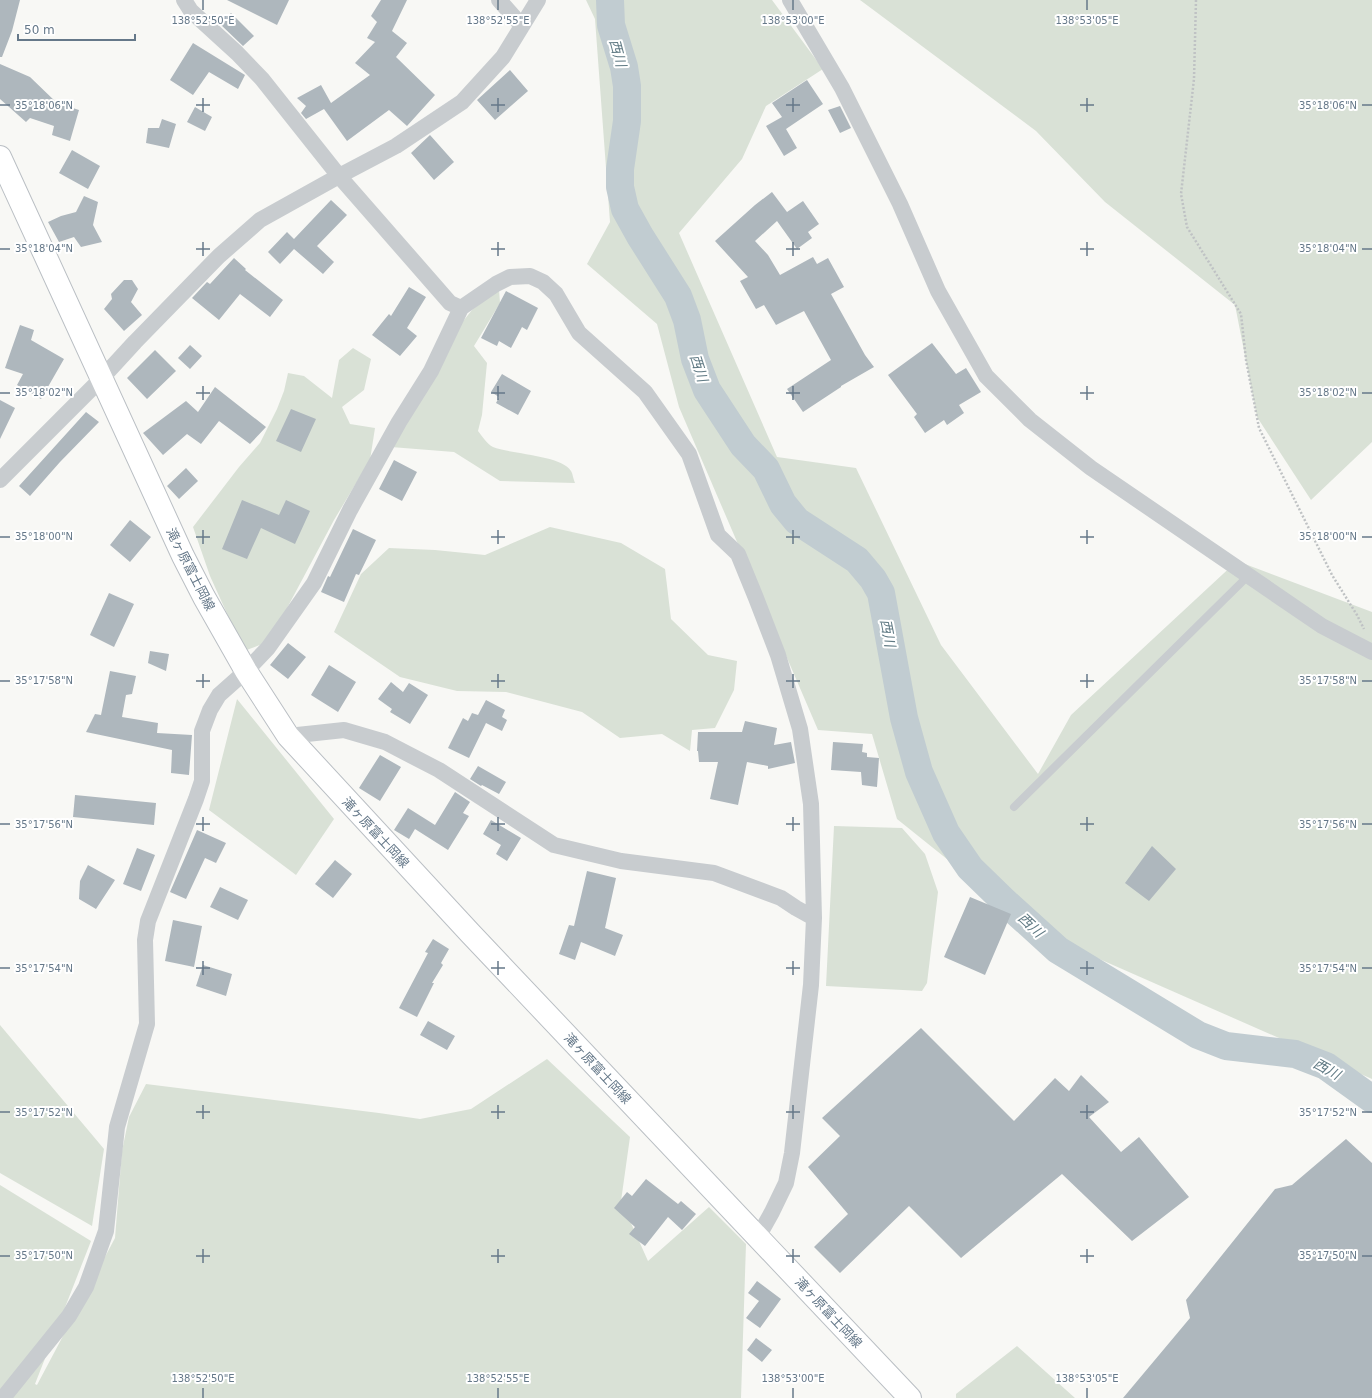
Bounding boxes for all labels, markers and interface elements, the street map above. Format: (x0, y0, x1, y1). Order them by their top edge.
text: 138°52'50"E (171, 15, 235, 26)
text: 138°52'55"E (466, 15, 530, 26)
text: 138°53'00"E (761, 15, 825, 26)
text: 138°53'05"E (1055, 15, 1119, 26)
scale bar (18, 16, 135, 42)
text: 50 m (24, 23, 55, 37)
water label: 西川 (607, 37, 630, 71)
text: 35°18'06"N (15, 100, 73, 111)
text: 35°18'06"N (1299, 100, 1357, 111)
text: 35°18'04"N (15, 243, 73, 254)
text: 35°18'04"N (1299, 243, 1357, 254)
water label: 西川 (687, 352, 712, 386)
text: 35°18'02"N (15, 387, 73, 398)
text: 35°18'02"N (1299, 387, 1357, 398)
street label: 滝ヶ原富士岡線 (163, 525, 218, 613)
text: 35°18'00"N (15, 531, 73, 542)
text: 35°18'00"N (1299, 531, 1357, 542)
water label: 西川 (877, 618, 899, 650)
text: 35°17'58"N (15, 675, 73, 686)
text: 35°17'58"N (1299, 675, 1357, 686)
street label: 滝ヶ原富士岡線 (339, 794, 412, 871)
text: 35°17'56"N (15, 819, 73, 830)
text: 35°17'56"N (1299, 819, 1357, 830)
water label: 西川 (1015, 910, 1048, 942)
text: 35°17'54"N (15, 963, 73, 974)
text: 35°17'54"N (1299, 963, 1357, 974)
street label: 滝ヶ原富士岡線 (561, 1030, 634, 1107)
water label: 西川 (1311, 1055, 1345, 1084)
text: 35°17'52"N (15, 1107, 73, 1118)
text: 35°17'52"N (1299, 1107, 1357, 1118)
text: 35°17'50"N (15, 1250, 73, 1261)
text: 35°17'50"N (1299, 1250, 1357, 1261)
street label: 滝ヶ原富士岡線 (792, 1274, 865, 1351)
text: 138°52'50"E (171, 1373, 235, 1384)
text: 138°52'55"E (466, 1373, 530, 1384)
text: 138°53'00"E (761, 1373, 825, 1384)
text: 138°53'05"E (1055, 1373, 1119, 1384)

